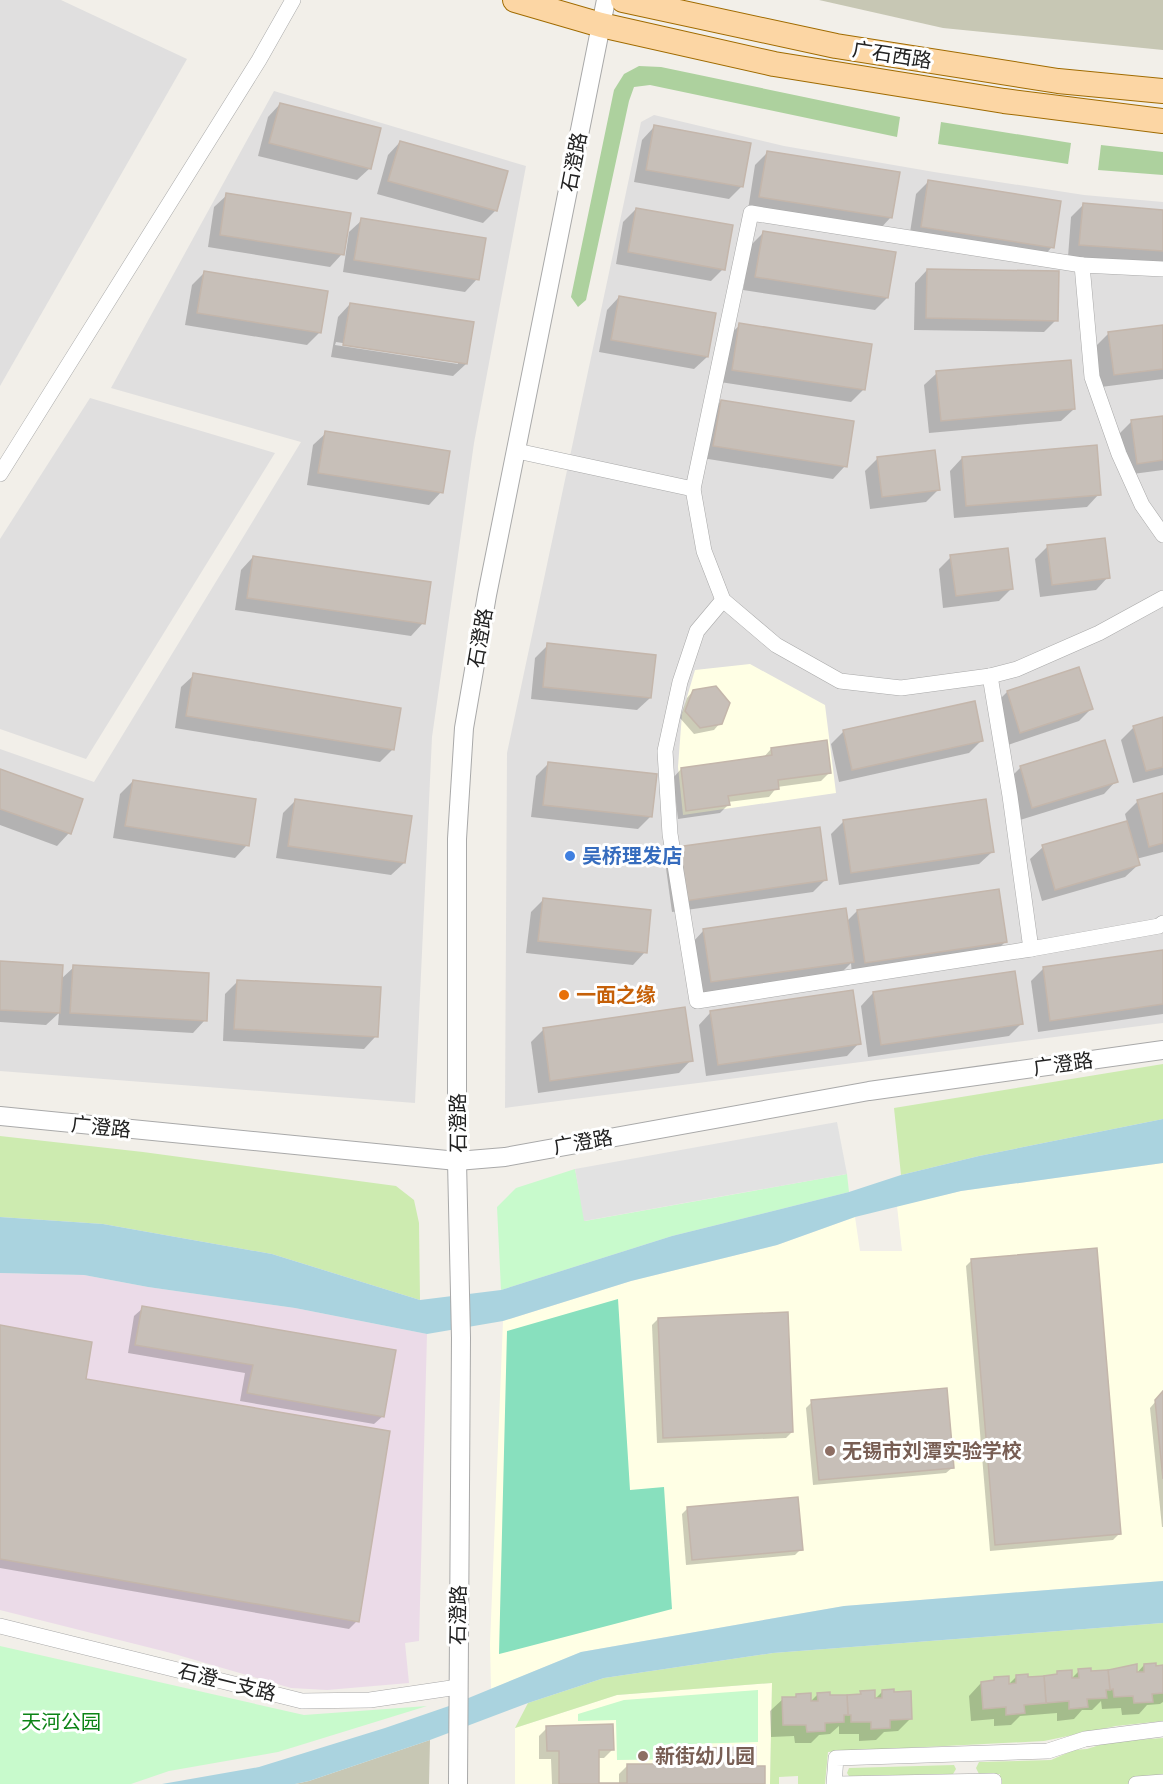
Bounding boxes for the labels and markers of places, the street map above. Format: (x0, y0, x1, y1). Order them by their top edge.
place label: 吴桥理发店 (582, 845, 682, 867)
marker: 吴桥理发店 (563, 849, 577, 863)
place label: 一面之缘 (576, 984, 656, 1006)
marker: 一面之缘 (557, 988, 571, 1002)
place label: 无锡市刘潭实验学校 (842, 1440, 1022, 1462)
marker: 无锡市刘潭实验学校 (823, 1444, 837, 1458)
place label: 新街幼儿园 (655, 1745, 755, 1767)
marker: 新街幼儿园 (636, 1749, 650, 1763)

